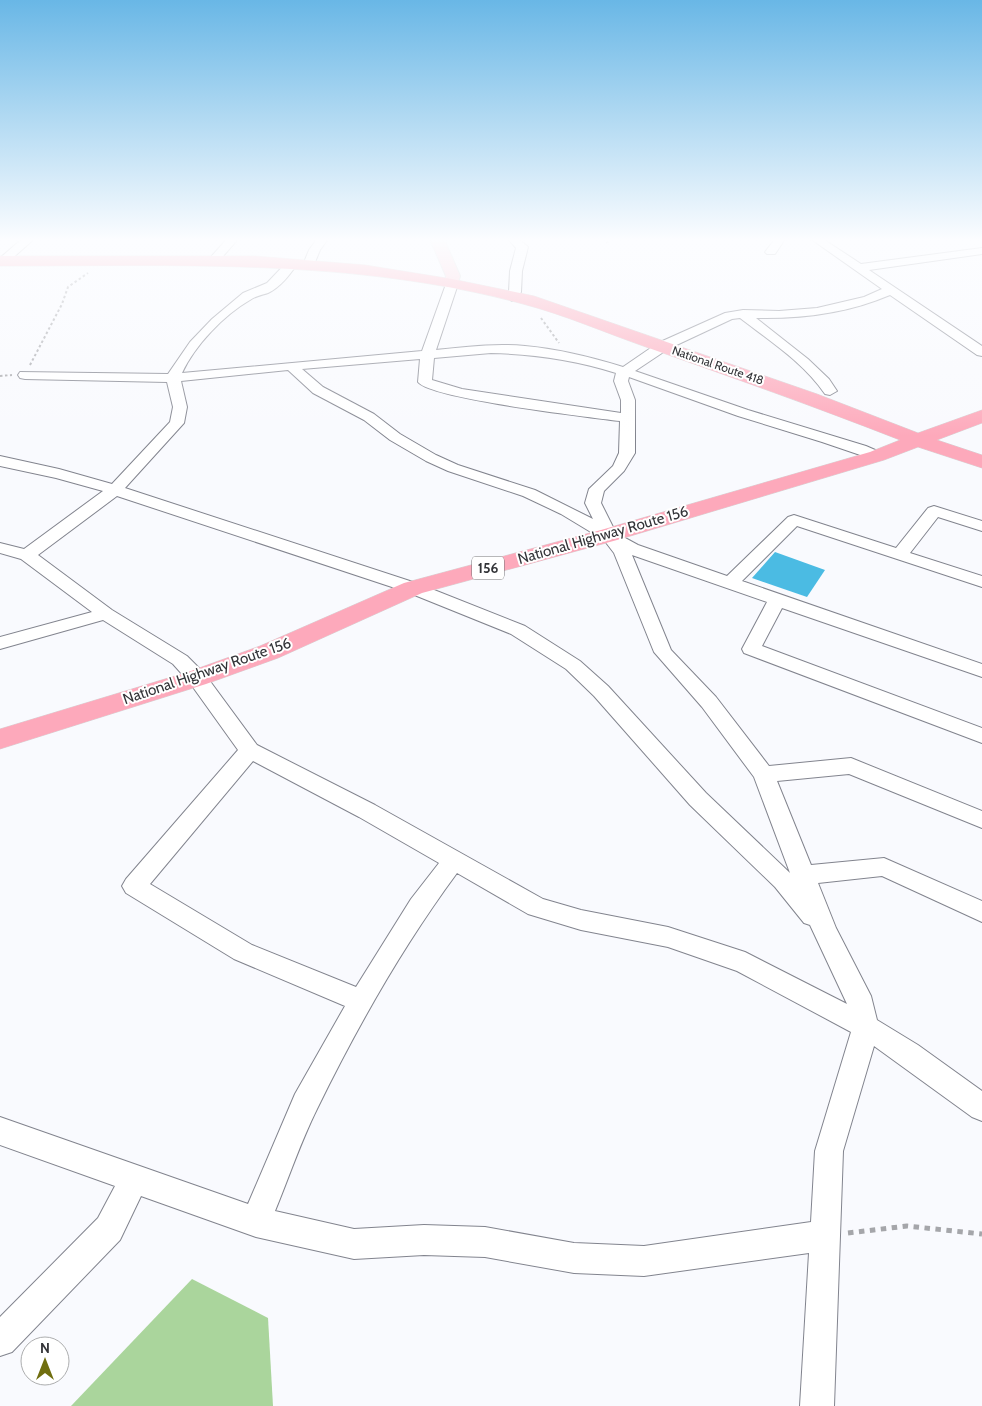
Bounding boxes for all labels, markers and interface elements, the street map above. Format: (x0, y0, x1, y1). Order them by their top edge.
street label: National Route 418 (670, 342, 766, 388)
street label: National Highway Route 156 (516, 502, 690, 568)
road number: 156 (472, 556, 504, 580)
street label: National Highway Route 156 (121, 634, 293, 708)
north arrow (20, 1336, 70, 1386)
text: N (40, 1339, 50, 1357)

